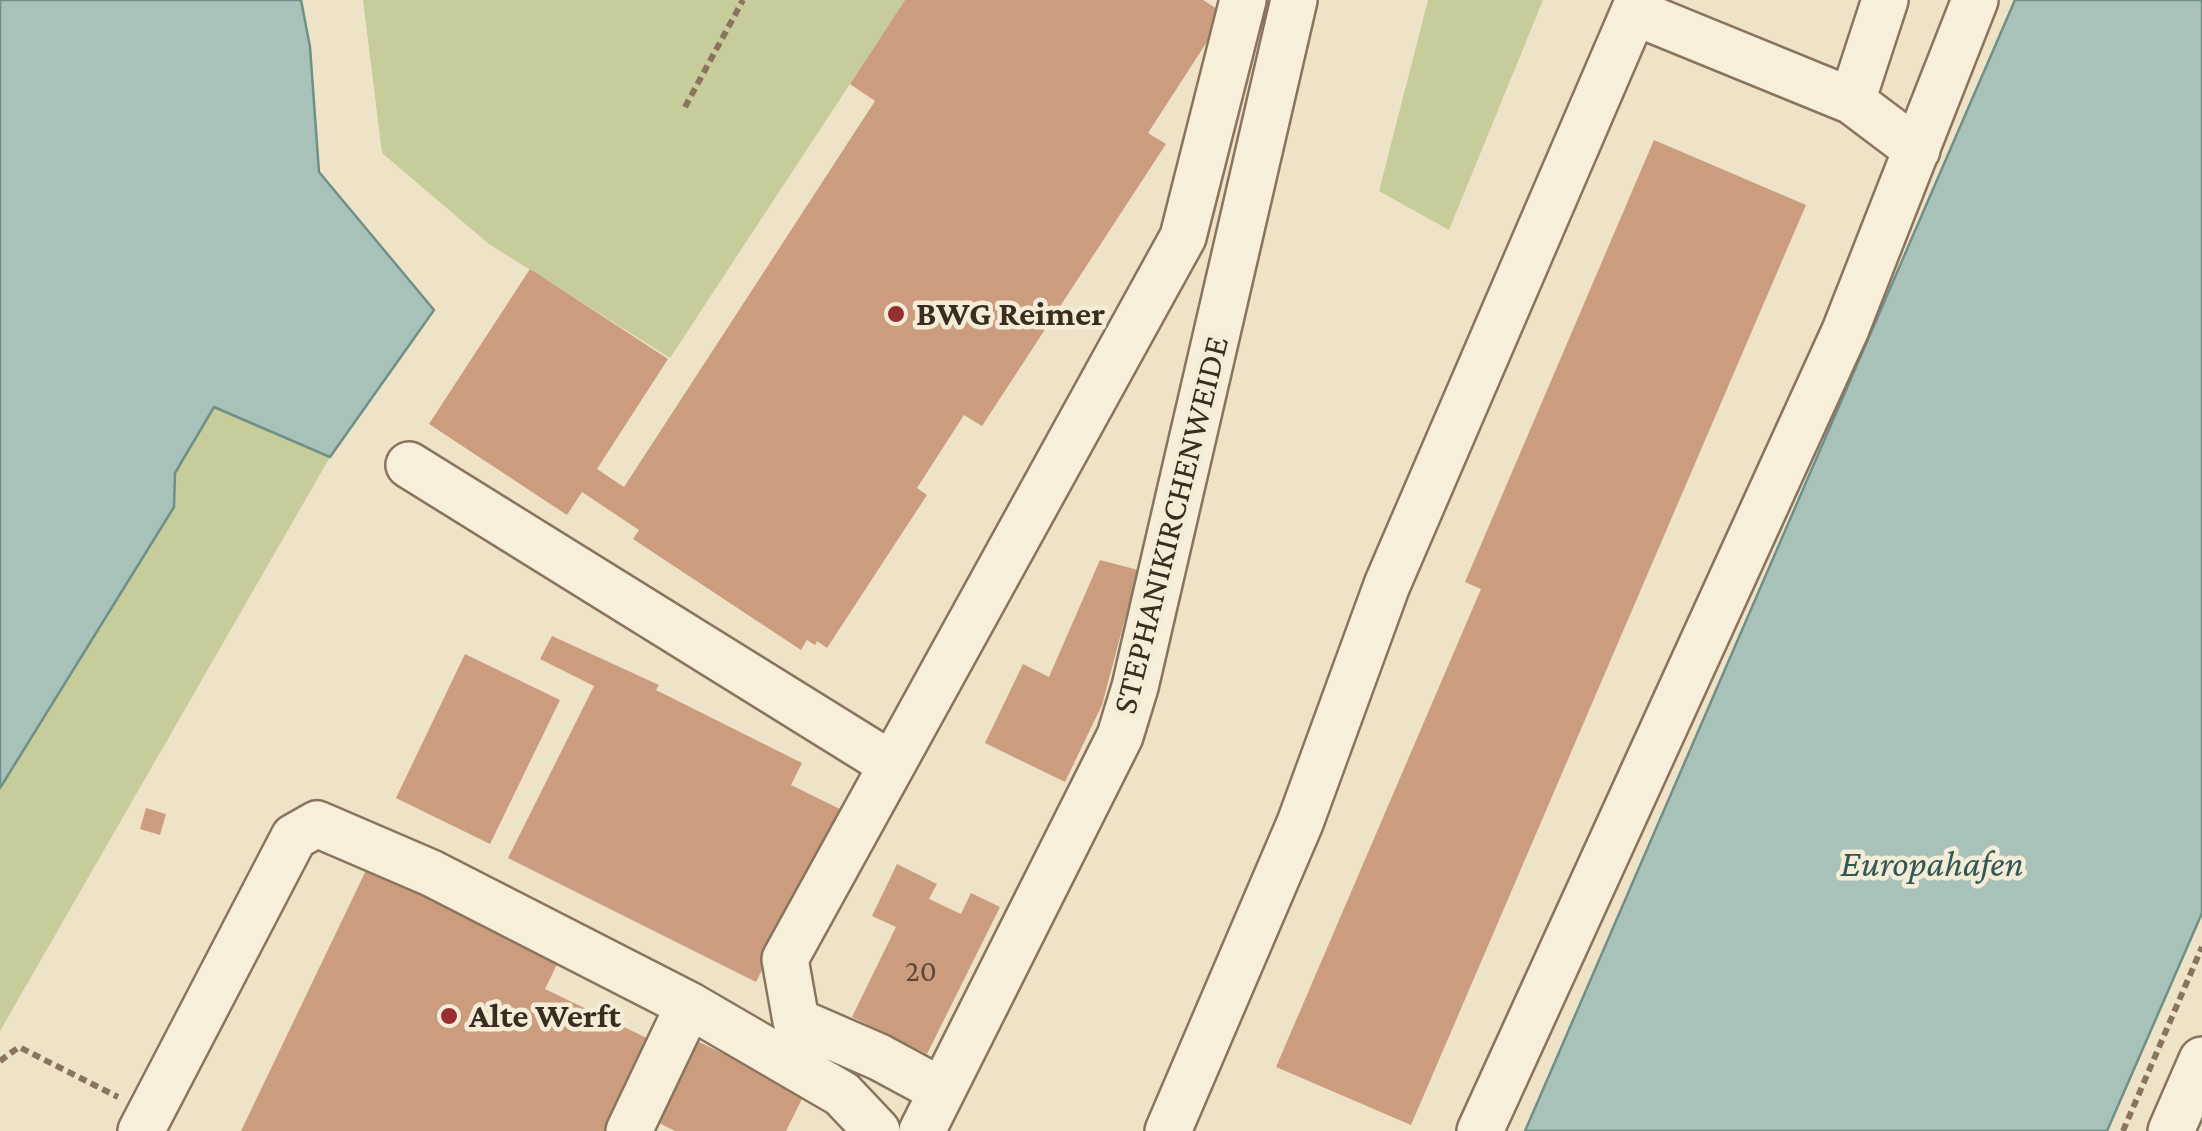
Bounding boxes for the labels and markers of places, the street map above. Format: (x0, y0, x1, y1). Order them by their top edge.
place label: BWG Reimer (916, 293, 1105, 335)
marker: BWG Reimer (885, 303, 907, 325)
place label: Alte Werft (469, 995, 621, 1037)
marker: Alte Werft (438, 1005, 460, 1027)

